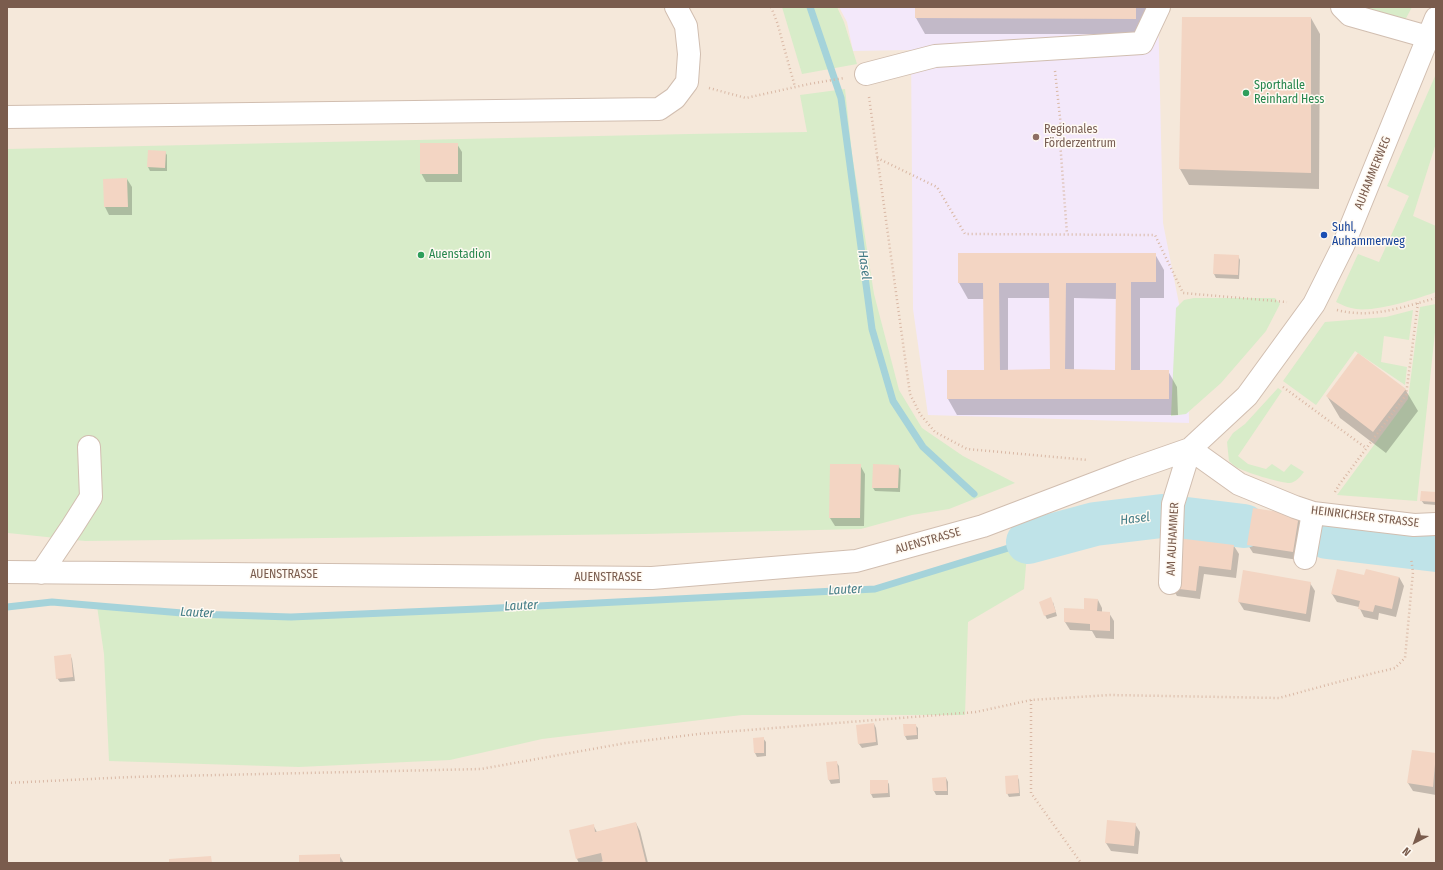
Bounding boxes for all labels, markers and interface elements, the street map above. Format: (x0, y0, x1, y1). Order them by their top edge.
place label: Sporthalle Reinhard Hess (1254, 79, 1324, 107)
marker: Sporthalle Reinhard Hess (1241, 88, 1251, 98)
place label: Regionales Förderzentrum (1044, 123, 1116, 151)
marker: Regionales Förderzentrum (1031, 132, 1041, 142)
street label: AUHAMMERWEG (1352, 134, 1394, 212)
place label: Suhl, Auhammerweg (1332, 221, 1405, 249)
marker: Suhl, Auhammerweg (1319, 230, 1329, 240)
place label: Auenstadion (429, 248, 491, 262)
water label: Hasel (854, 249, 874, 281)
marker: Auenstadion (416, 250, 426, 260)
street label: AM AUHAMMER (1164, 502, 1182, 576)
street label: HEINRICHSER STRASSE (1310, 503, 1420, 531)
water label: Hasel (1119, 509, 1151, 529)
street label: AUENSTRASSE (894, 525, 962, 557)
street label: AUENSTRASSE (250, 568, 318, 582)
street label: AUENSTRASSE (574, 571, 642, 585)
water label: Lauter (828, 581, 862, 599)
water label: Lauter (504, 597, 538, 615)
water label: Lauter (180, 604, 214, 622)
north arrow (1395, 822, 1435, 862)
text: N (1400, 844, 1414, 859)

